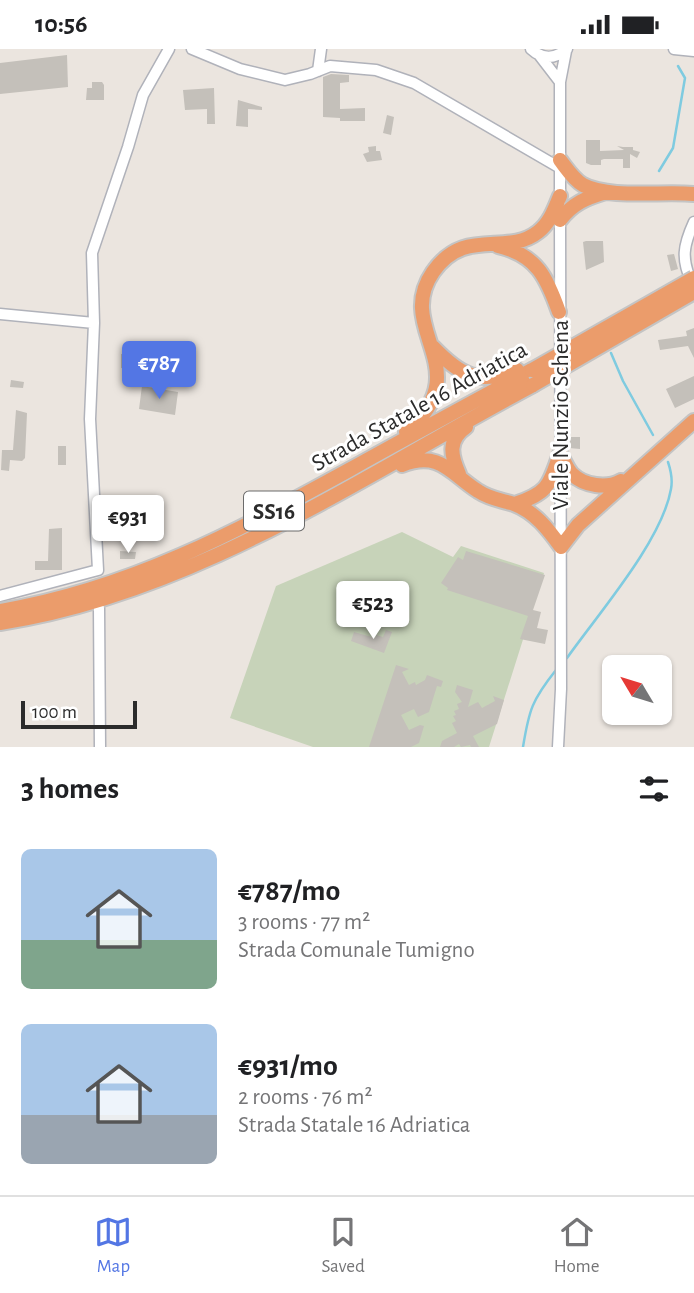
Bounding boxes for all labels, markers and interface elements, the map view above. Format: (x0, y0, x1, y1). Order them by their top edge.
text: 10:56 (35, 11, 88, 37)
street label: Viale Nunzio Schena (549, 320, 573, 510)
street label: Strada Statale 16 Adriatica (308, 338, 531, 476)
pin: €787 (118, 341, 200, 401)
text: €787 (138, 352, 180, 375)
road number: SS16 (244, 491, 304, 531)
pin: €931 (87, 496, 169, 555)
text: €931 (108, 506, 148, 529)
pin: €523 (332, 581, 414, 641)
text: €523 (352, 592, 394, 615)
north arrow (602, 655, 672, 725)
map controls (602, 655, 672, 725)
scale bar (21, 698, 136, 730)
text: 100 m (32, 703, 77, 722)
icon: filters (635, 770, 673, 808)
text: 3 homes (21, 774, 119, 804)
text: €787/mo (238, 876, 340, 906)
icon: home (77, 877, 161, 961)
text: 3 rooms · 77 m² (238, 911, 370, 934)
text: Strada Comunale Tumigno (238, 939, 475, 962)
text: €931/mo (238, 1051, 338, 1081)
icon: home (77, 1052, 161, 1136)
text: 2 rooms · 76 m² (238, 1086, 372, 1109)
text: Strada Statale 16 Adriatica (238, 1114, 470, 1137)
tab: Map (94, 1213, 132, 1278)
tab: Saved (321, 1213, 365, 1278)
tab: Home (554, 1213, 600, 1278)

